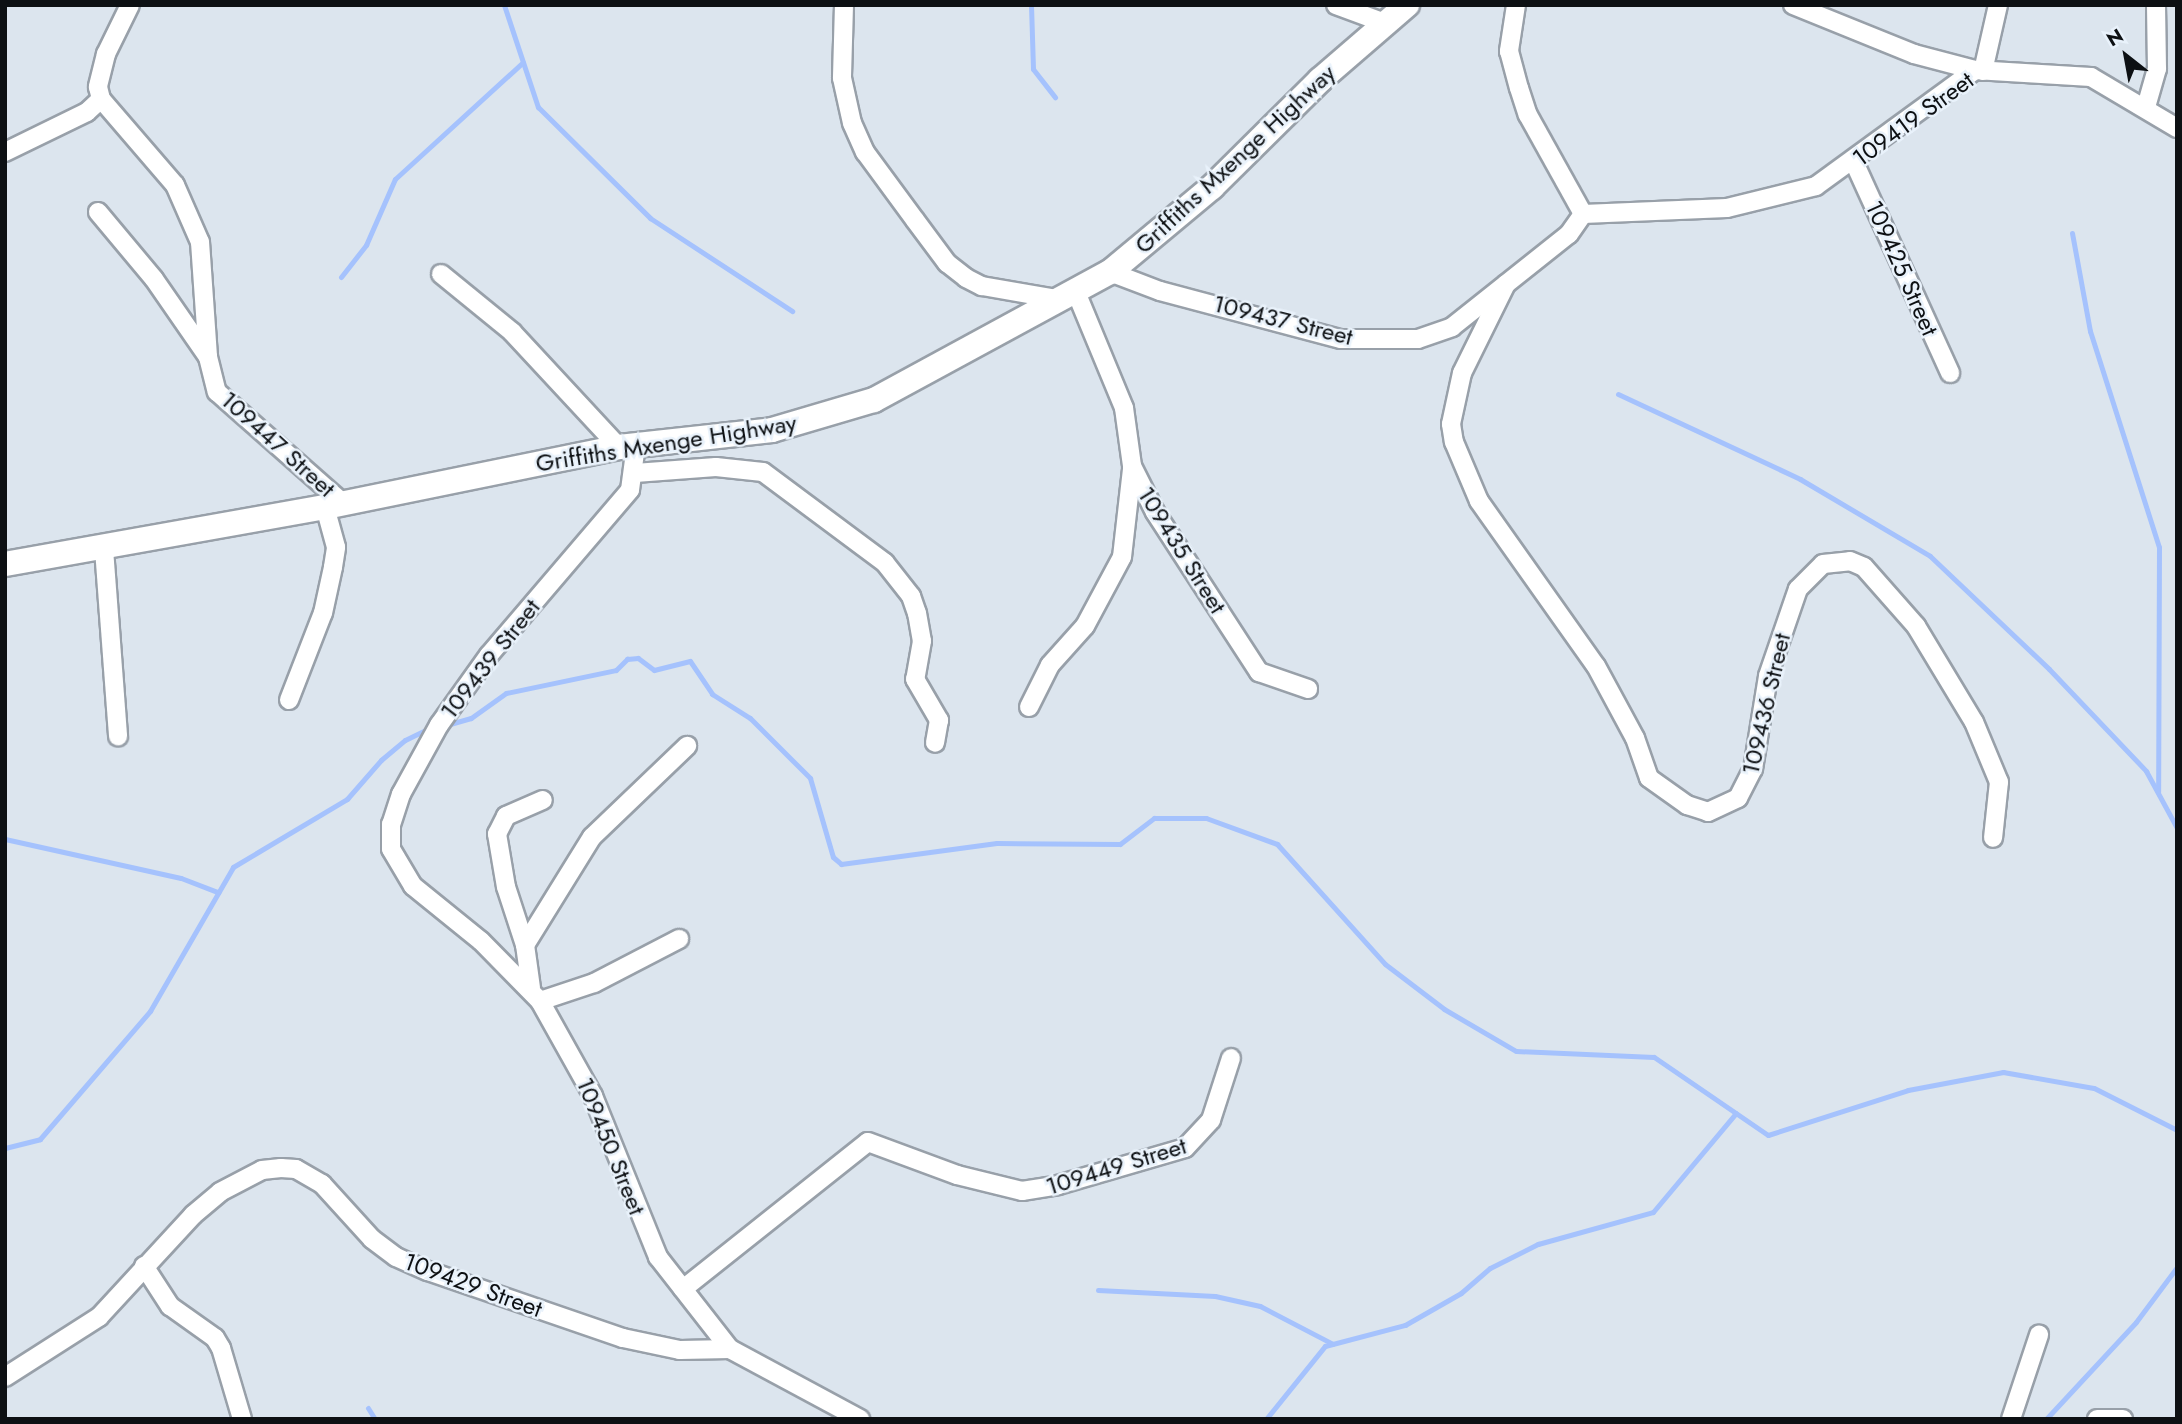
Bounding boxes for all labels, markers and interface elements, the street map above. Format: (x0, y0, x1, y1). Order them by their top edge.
north arrow (2091, 21, 2161, 91)
text: N (2102, 22, 2128, 53)
street label: Griffiths Mxenge Highway (1129, 59, 1341, 259)
street label: 109419 Street (1847, 66, 1979, 172)
street label: 109425 Street (1859, 196, 1945, 340)
street label: 109437 Street (1210, 289, 1356, 351)
street label: 109447 Street (215, 385, 341, 503)
street label: Griffiths Mxenge Highway (534, 408, 798, 478)
street label: 109435 Street (1132, 481, 1232, 619)
street label: 109439 Street (434, 593, 546, 725)
street label: 109436 Street (1736, 630, 1796, 778)
street label: 109450 Street (570, 1073, 652, 1219)
street label: 109449 Street (1042, 1131, 1190, 1201)
street label: 109429 Street (400, 1247, 546, 1323)

